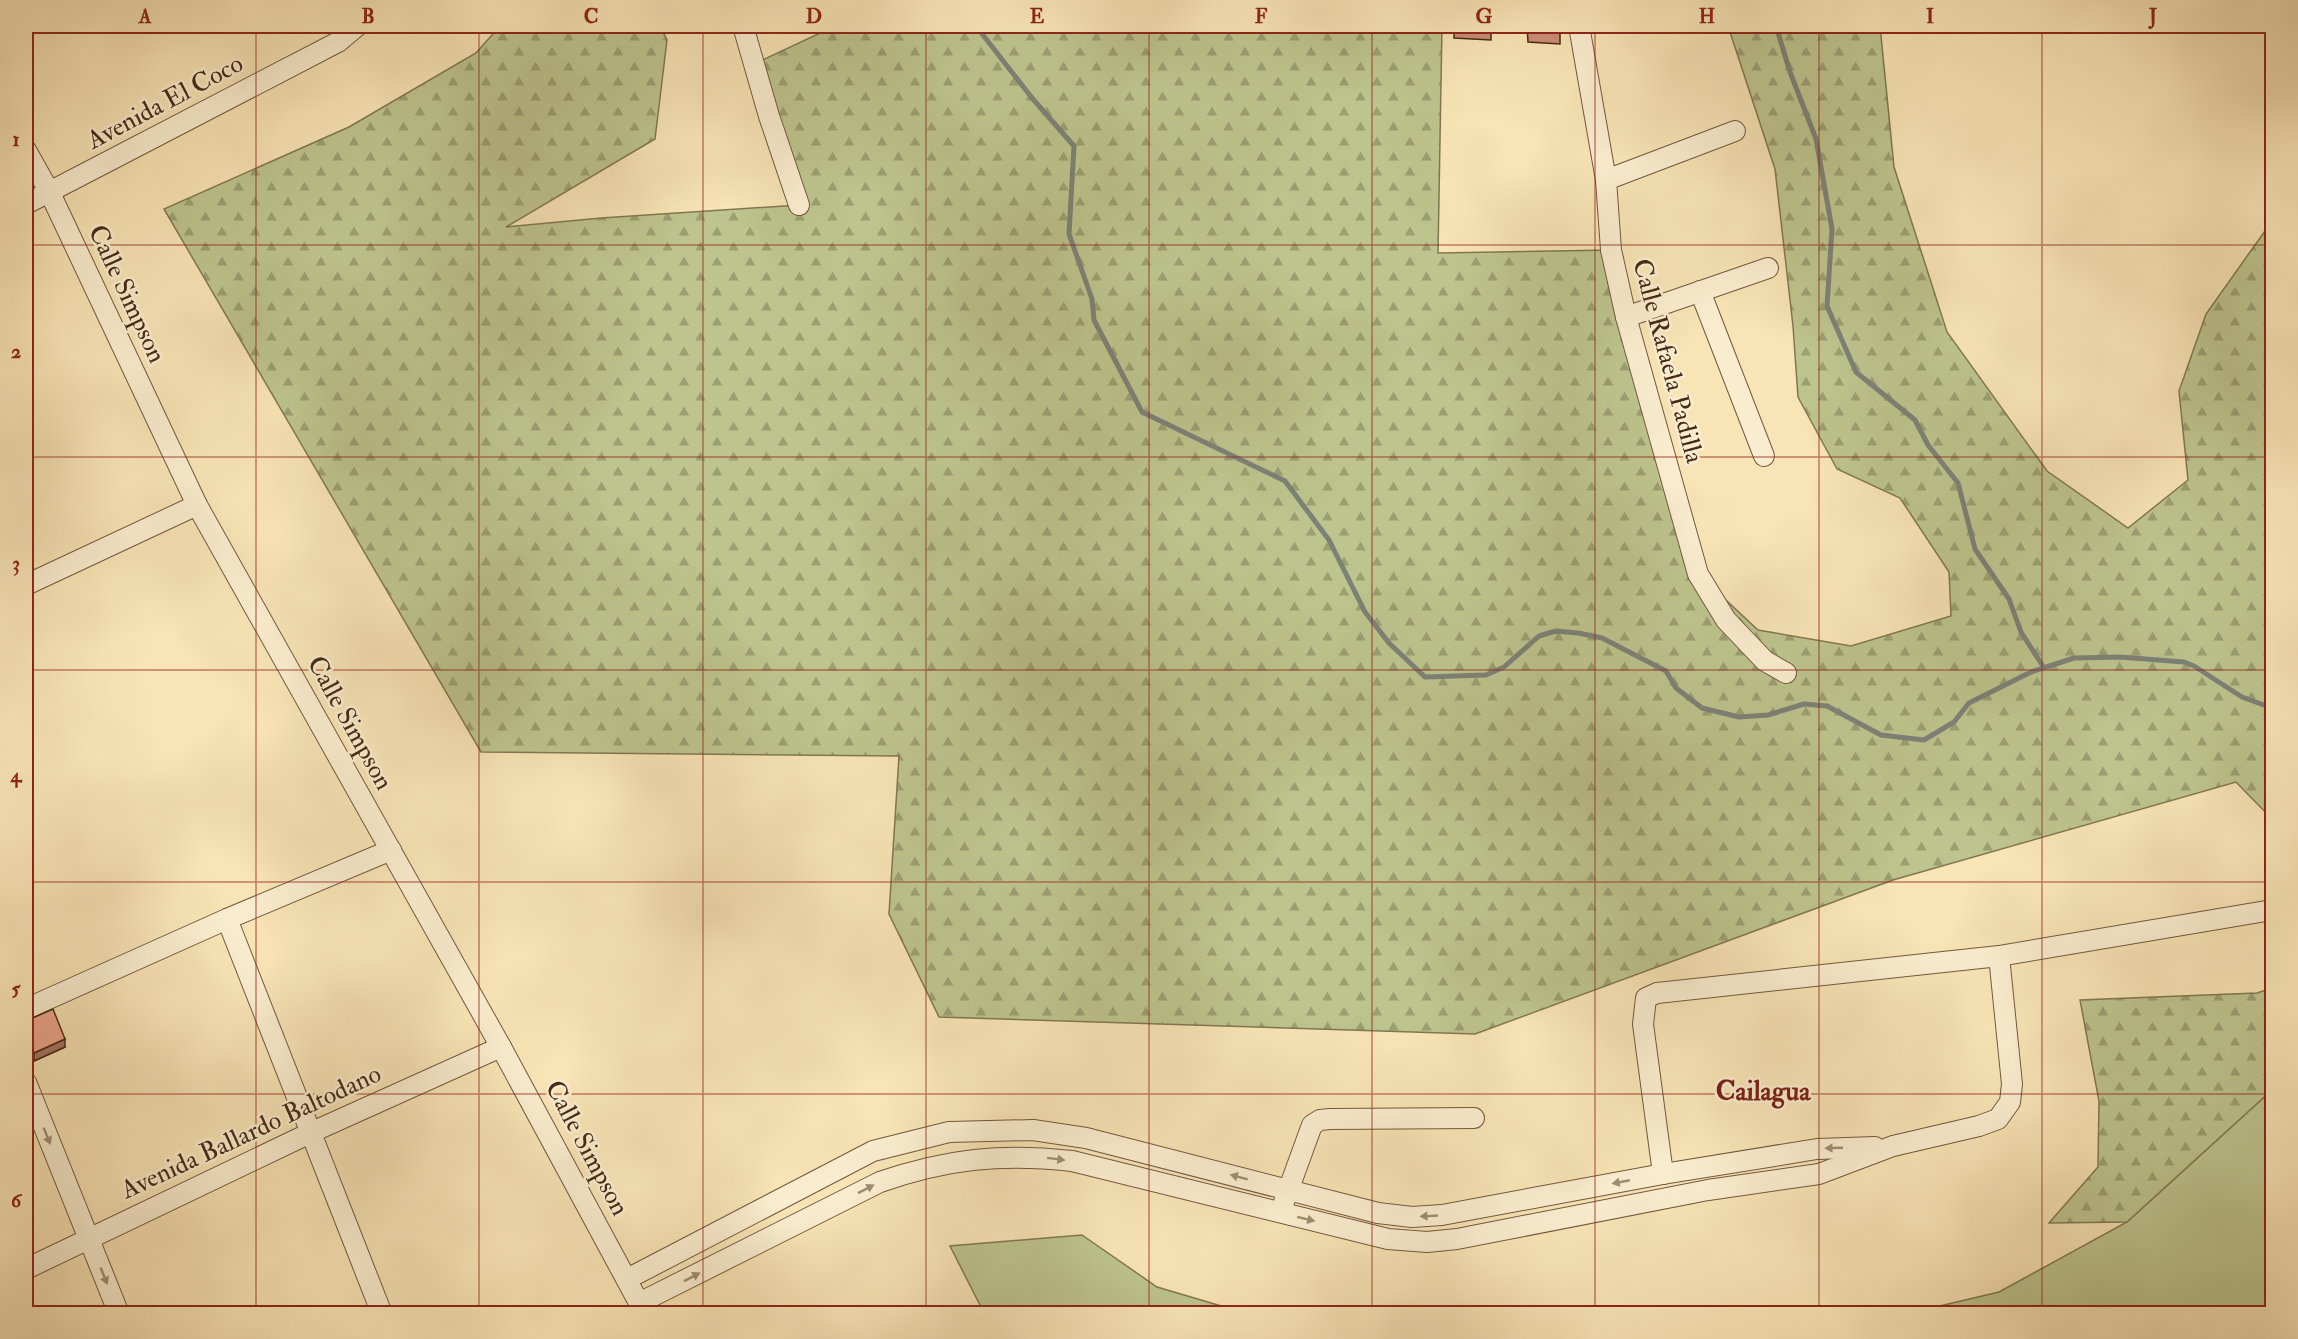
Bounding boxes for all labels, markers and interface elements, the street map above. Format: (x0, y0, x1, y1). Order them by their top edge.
text: A (138, 4, 152, 29)
text: B (361, 4, 375, 29)
text: C (584, 4, 598, 29)
text: D (806, 4, 822, 29)
text: E (1030, 4, 1045, 29)
text: F (1255, 4, 1268, 29)
text: G (1476, 4, 1493, 29)
text: H (1699, 4, 1715, 29)
text: I (1926, 4, 1934, 29)
text: J (2148, 4, 2157, 29)
street label: Avenida El Coco (81, 47, 249, 157)
text: 1 (12, 127, 20, 152)
street label: Calle Simpson (80, 220, 173, 368)
street label: Calle Rafaela Padilla (1625, 255, 1711, 467)
text: 2 (11, 339, 21, 364)
text: 3 (12, 551, 20, 576)
street label: Calle Simpson (299, 650, 400, 796)
text: 4 (10, 763, 23, 788)
text: 5 (12, 976, 22, 1001)
street label: Avenida Ballardo Baltodano (115, 1058, 386, 1207)
street label: Calle Simpson (537, 1075, 636, 1222)
district label: Cailagua (1716, 1075, 1811, 1109)
one-way arrow (42, 1128, 52, 1146)
one-way arrow (1825, 1143, 1844, 1153)
one-way arrow (1046, 1154, 1065, 1164)
one-way arrow (1230, 1172, 1248, 1181)
one-way arrow (1611, 1178, 1630, 1187)
one-way arrow (857, 1184, 874, 1194)
text: 6 (11, 1188, 23, 1213)
one-way arrow (1420, 1212, 1439, 1221)
one-way arrow (1297, 1215, 1316, 1225)
one-way arrow (99, 1267, 109, 1285)
one-way arrow (683, 1272, 700, 1282)

